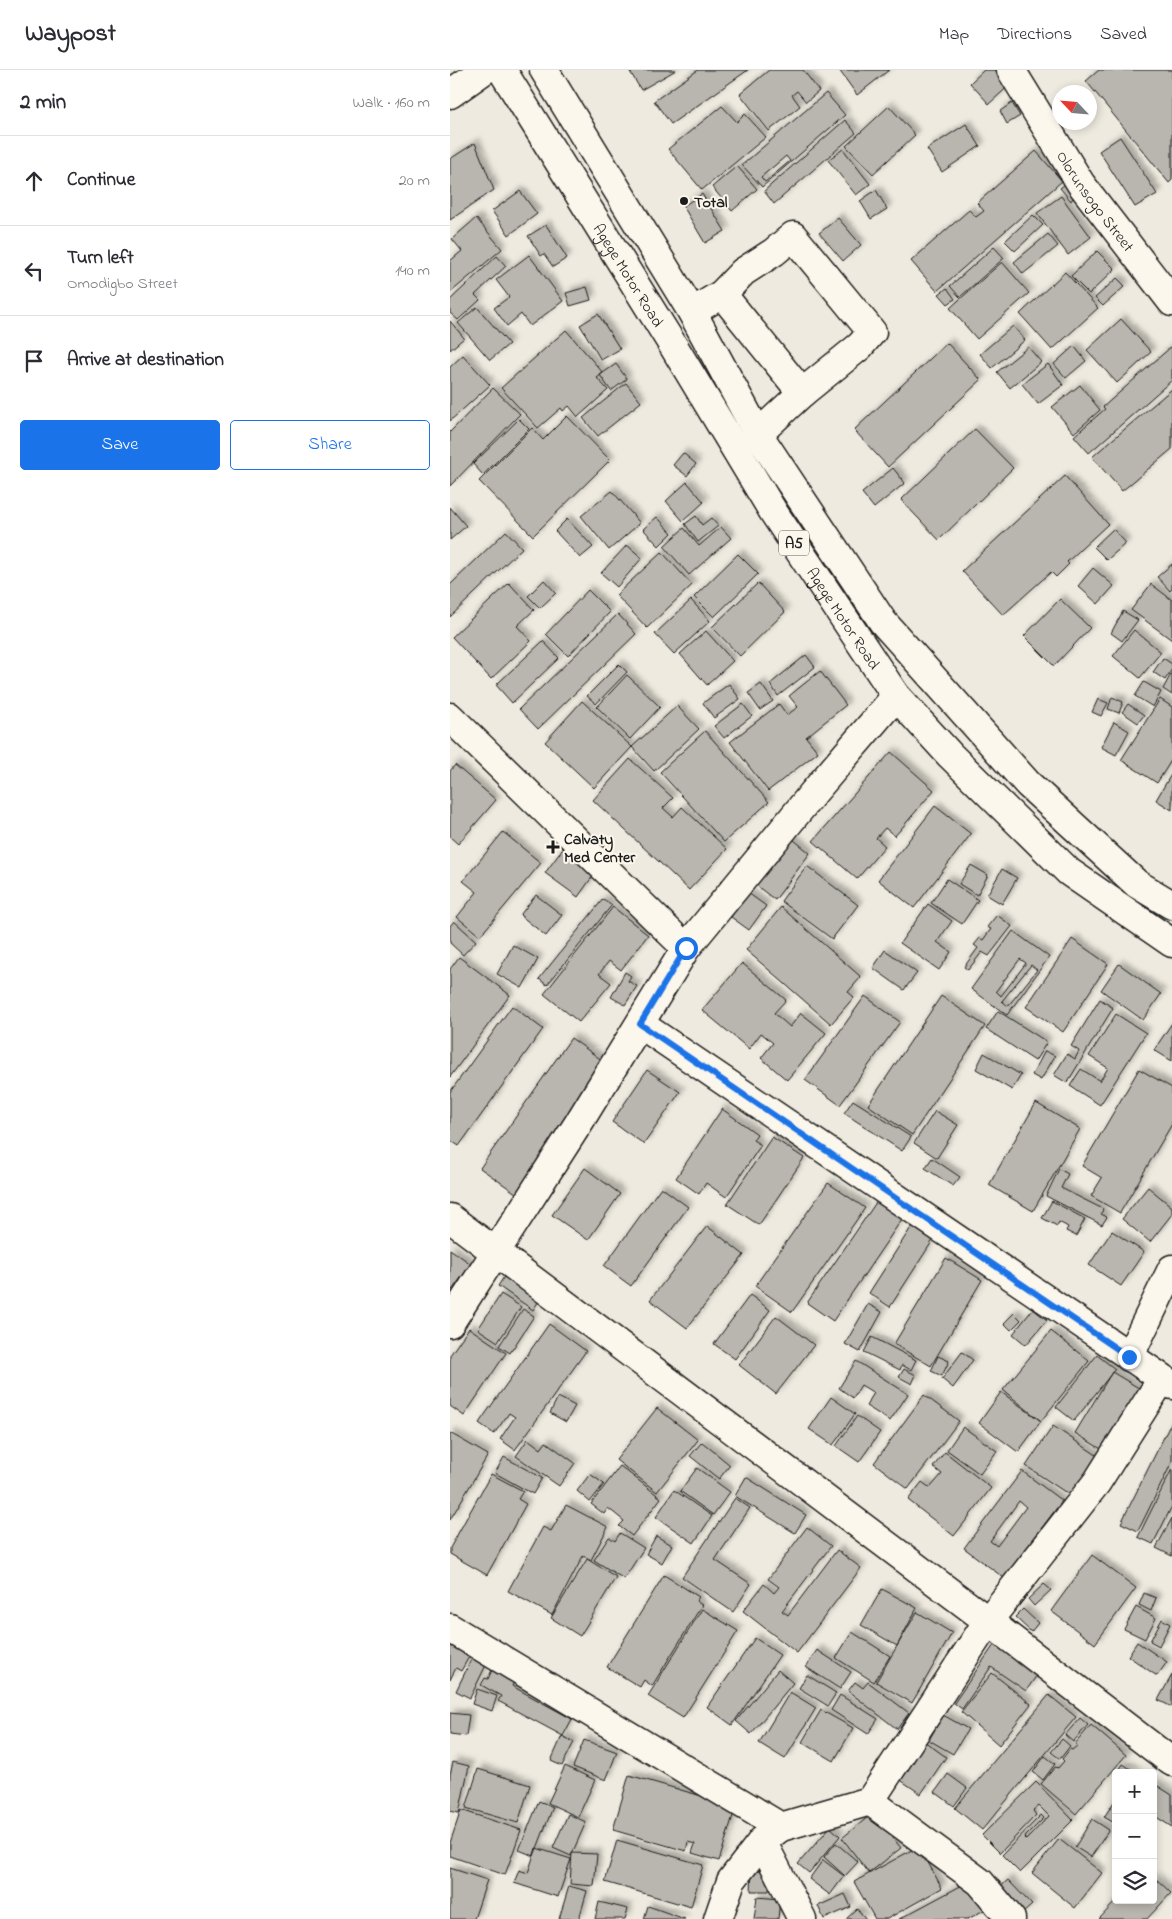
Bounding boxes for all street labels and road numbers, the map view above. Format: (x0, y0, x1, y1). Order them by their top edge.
street label: Olorunsogo Street (1049, 147, 1139, 258)
street label: Agege Motor Road (586, 219, 669, 332)
road number: A5 (779, 530, 809, 556)
street label: Agege Motor Road (800, 563, 885, 675)

